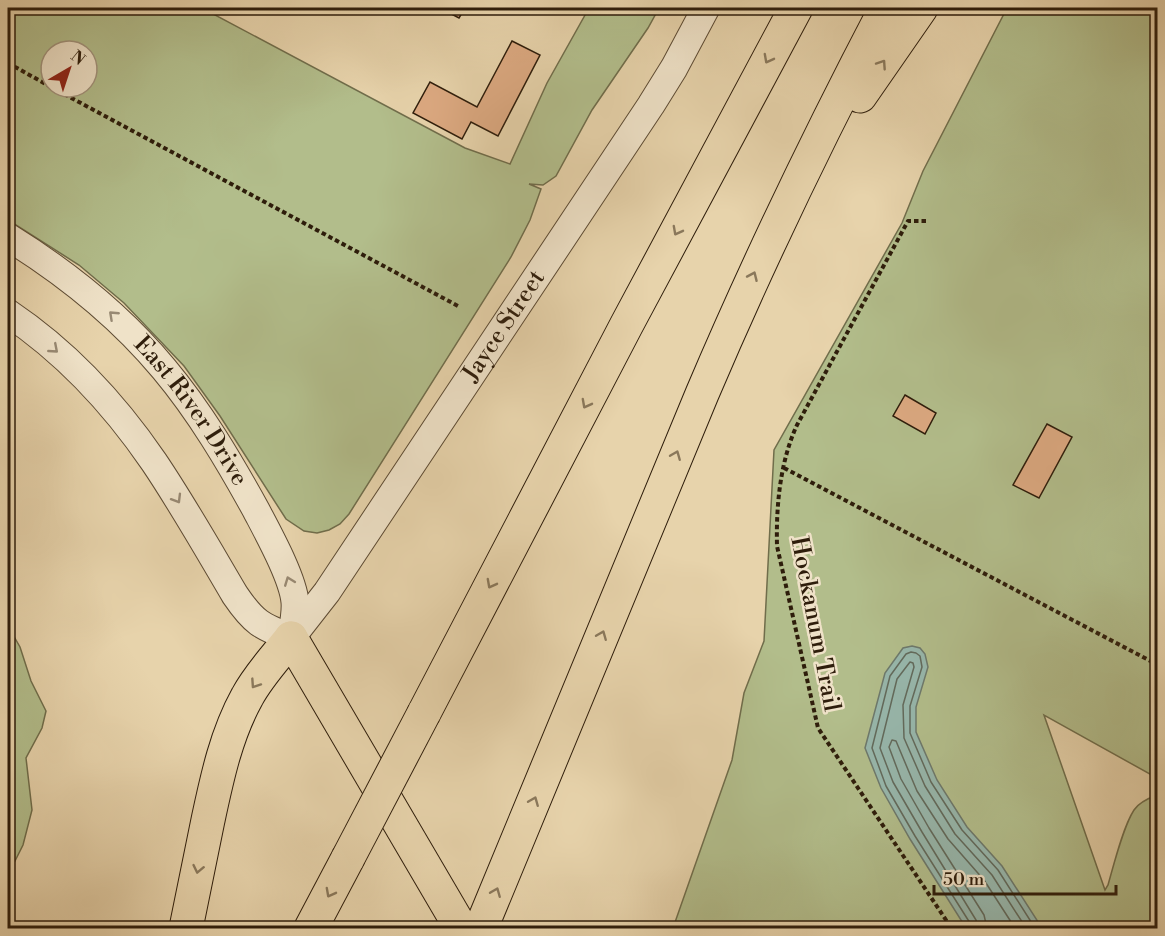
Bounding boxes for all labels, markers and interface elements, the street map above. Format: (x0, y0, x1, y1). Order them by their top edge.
north arrow (39, 39, 99, 99)
text: N (67, 46, 89, 70)
one-way arrow (764, 53, 776, 64)
one-way arrow (875, 60, 886, 71)
one-way arrow (673, 225, 684, 236)
street label: Jayce Street (456, 264, 552, 388)
one-way arrow (746, 271, 758, 282)
one-way arrow (109, 312, 120, 323)
street label: East River Drive (127, 330, 254, 491)
one-way arrow (47, 342, 58, 353)
one-way arrow (582, 397, 593, 408)
one-way arrow (669, 450, 681, 461)
one-way arrow (170, 493, 181, 503)
street label: Hockanum Trail (783, 534, 847, 714)
one-way arrow (284, 576, 296, 587)
one-way arrow (487, 578, 498, 589)
one-way arrow (595, 630, 607, 641)
one-way arrow (251, 678, 262, 689)
one-way arrow (527, 796, 539, 807)
scale bar (934, 858, 1116, 896)
one-way arrow (192, 864, 205, 874)
text: 50 m (943, 868, 985, 891)
one-way arrow (325, 887, 337, 898)
one-way arrow (489, 887, 501, 898)

